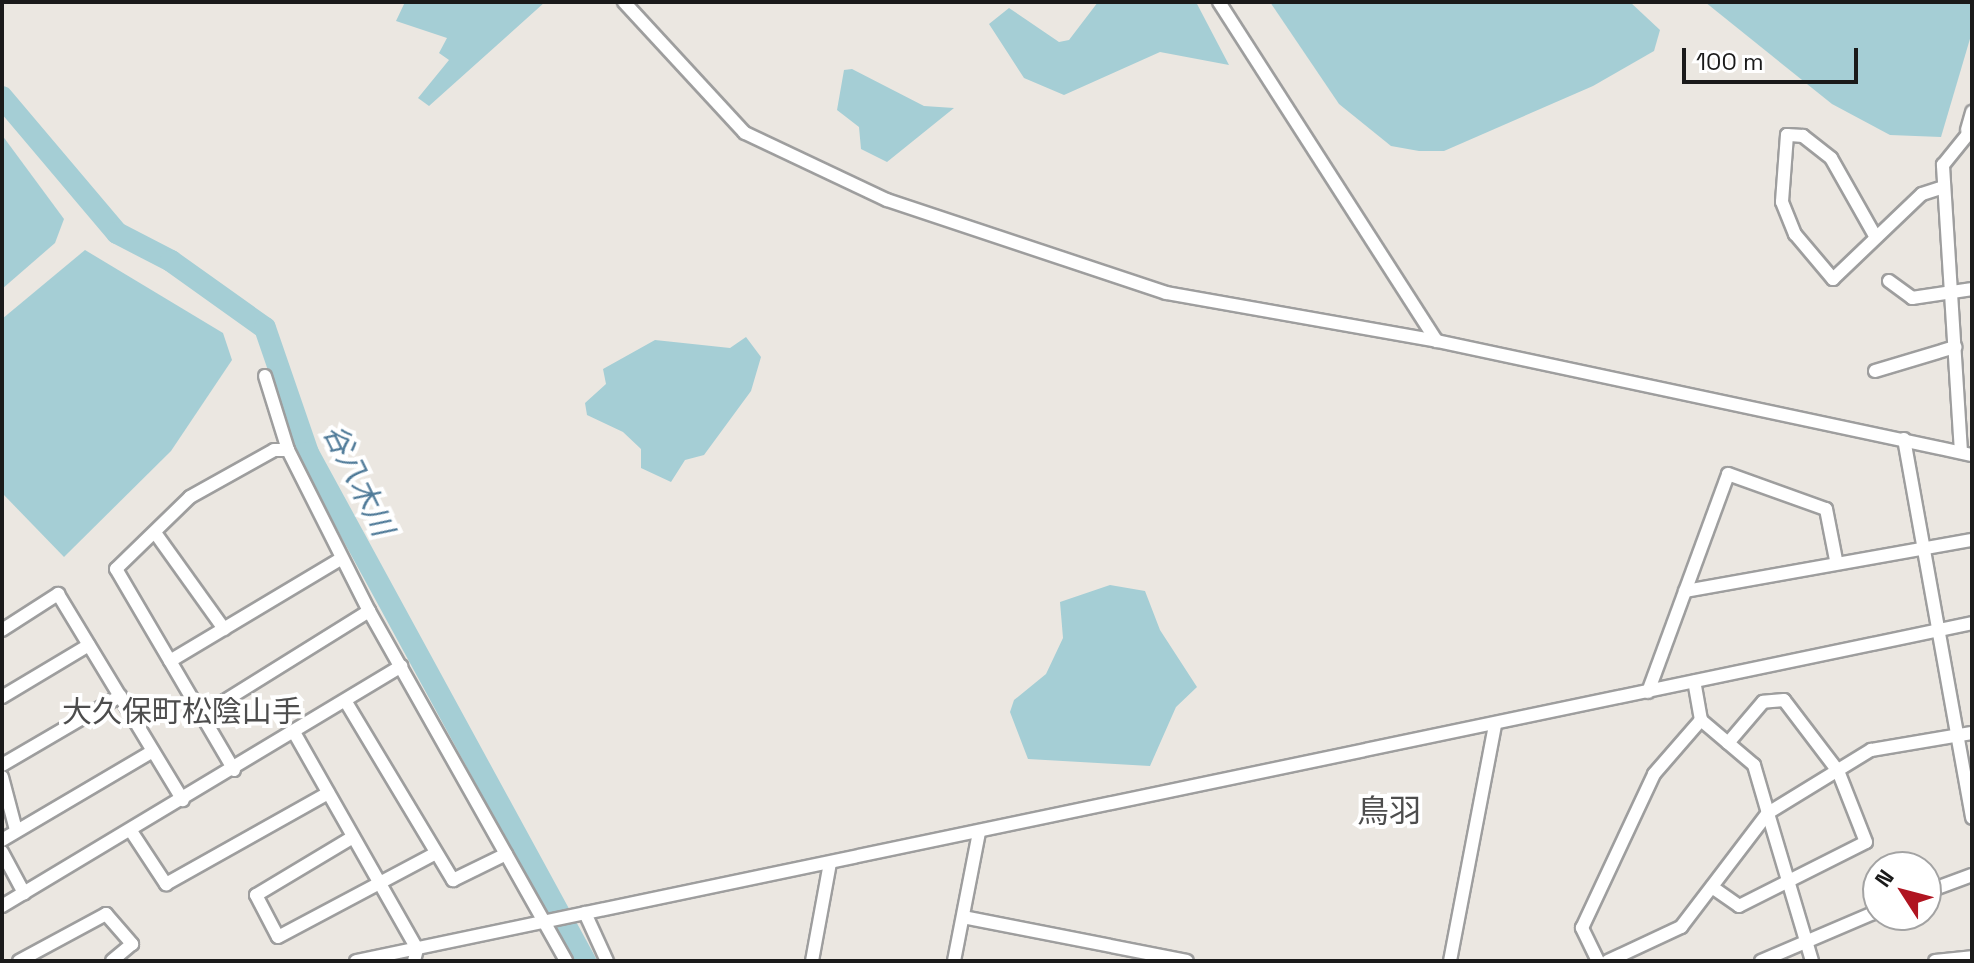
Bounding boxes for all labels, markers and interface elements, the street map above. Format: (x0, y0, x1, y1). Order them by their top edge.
scale bar (1686, 32, 1862, 82)
text: 100 m (1696, 46, 1764, 77)
water label: 谷八木川 (316, 418, 400, 542)
district label: 大久保町松陰山手 (62, 694, 302, 730)
district label: 鳥羽 (1357, 792, 1421, 830)
north arrow (1862, 851, 1942, 931)
text: N (1869, 864, 1900, 892)

